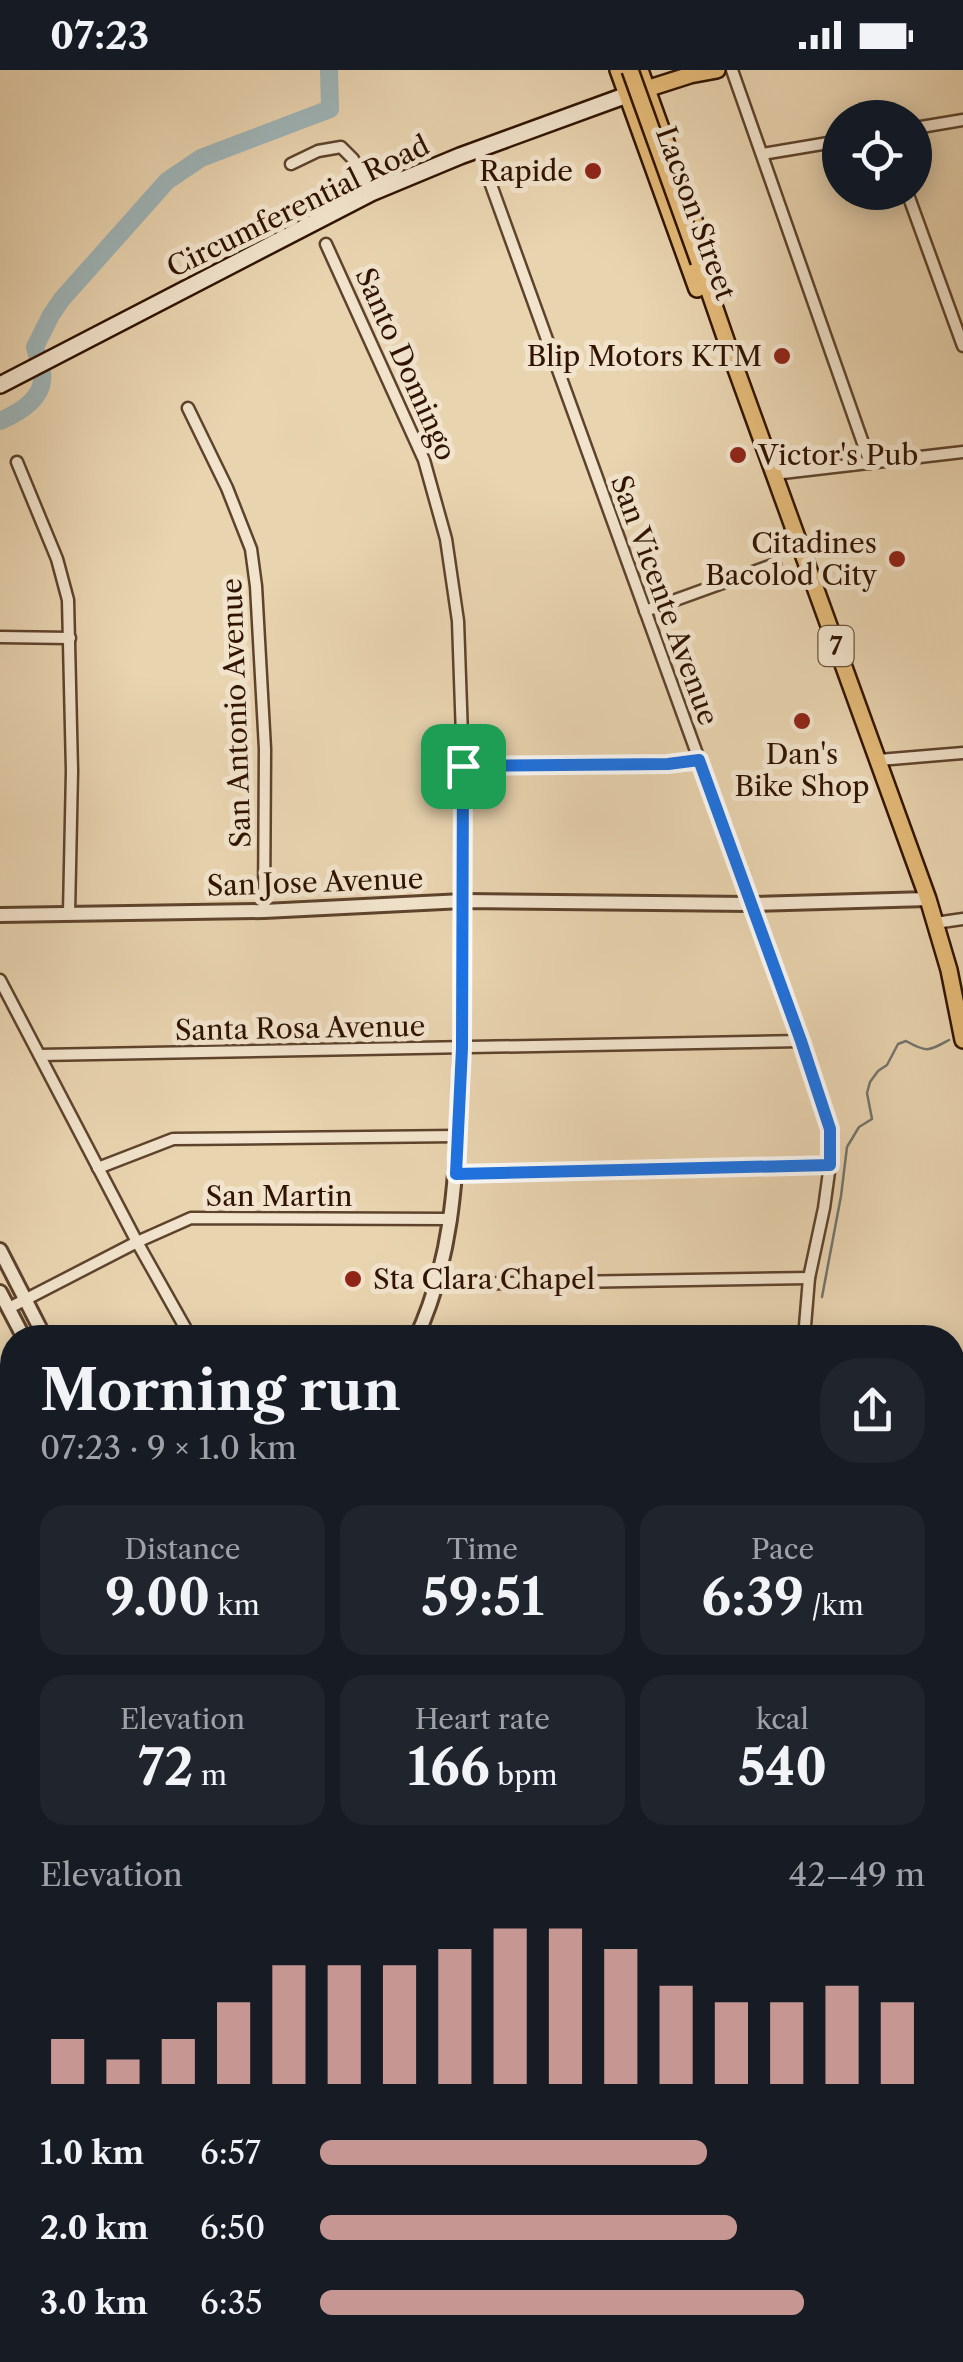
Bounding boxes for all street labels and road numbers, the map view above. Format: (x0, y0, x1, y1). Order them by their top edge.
street label: Lacson Street (649, 122, 743, 304)
street label: Circumferential Road (161, 128, 435, 284)
street label: Santo Domingo (348, 262, 464, 466)
street label: San Vicente Avenue (604, 470, 726, 730)
street label: San Antonio Avenue (214, 578, 258, 848)
road number: 7 (818, 626, 854, 666)
street label: San Jose Avenue (206, 861, 424, 903)
street label: Santa Rosa Avenue (174, 1009, 426, 1047)
street label: San Martin (206, 1179, 352, 1213)

